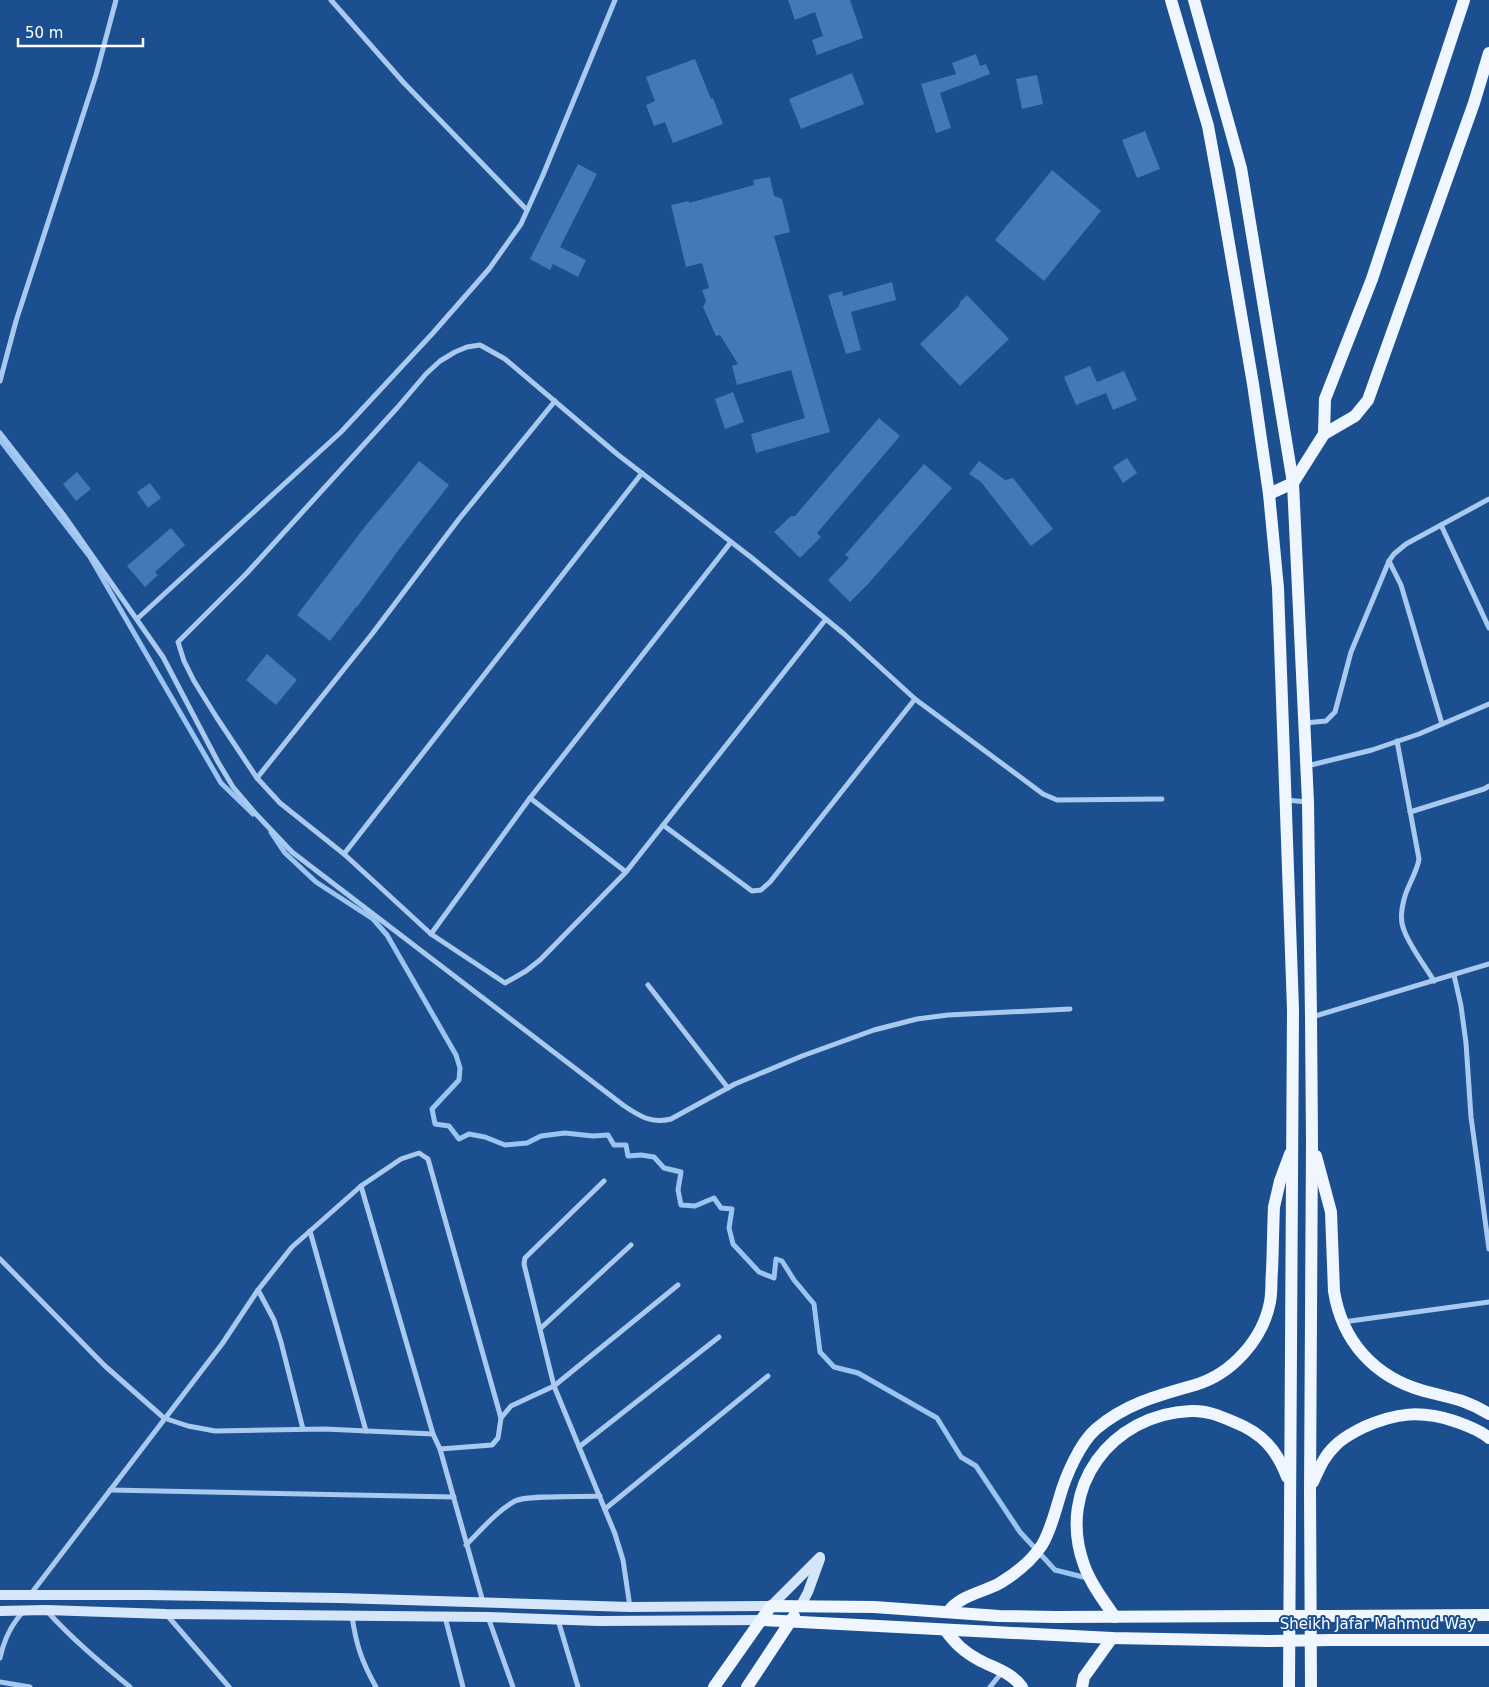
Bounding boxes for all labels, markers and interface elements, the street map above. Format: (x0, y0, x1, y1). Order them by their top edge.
scale bar (18, 15, 142, 47)
text: 50 m (25, 24, 63, 42)
street label: Sheikh Jafar Mahmud Way (1280, 1615, 1476, 1633)

